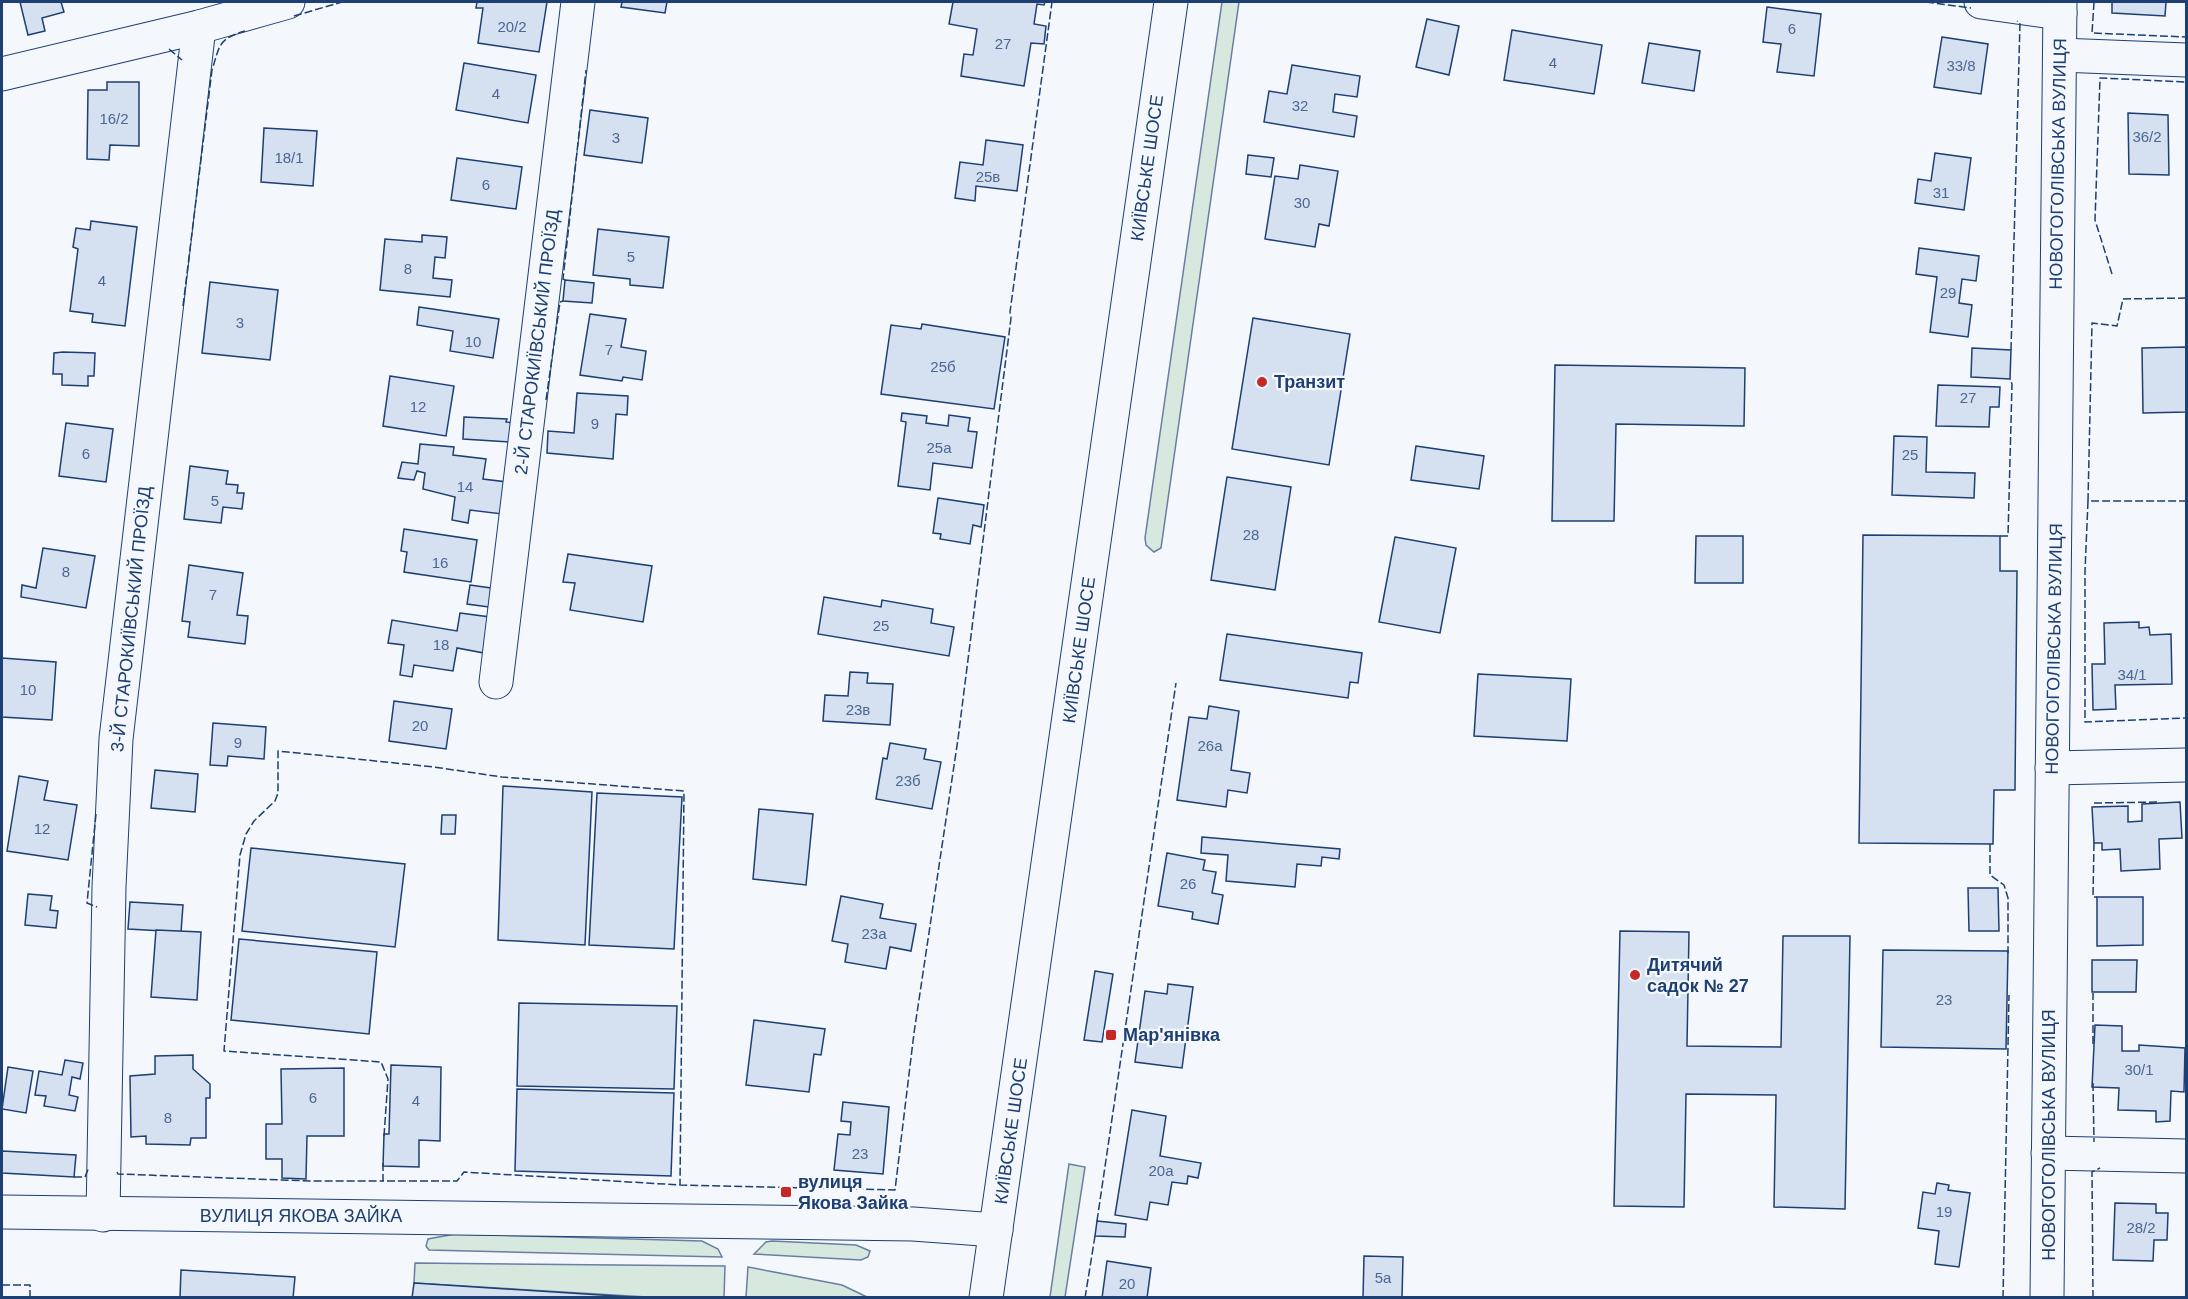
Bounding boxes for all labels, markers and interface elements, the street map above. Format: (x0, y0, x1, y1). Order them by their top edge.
house number: 20/2 (497, 18, 527, 35)
house number: 6 (1788, 20, 1796, 37)
house number: 27 (995, 35, 1011, 52)
street label: НОВОГОГОЛІВСЬКА ВУЛИЦЯ (2046, 38, 2070, 290)
house number: 4 (1549, 54, 1557, 71)
house number: 33/8 (1946, 57, 1976, 74)
house number: 4 (492, 85, 500, 102)
street label: КИЇВСЬКЕ ШОСЕ (1127, 94, 1167, 242)
house number: 32 (1292, 97, 1308, 114)
house number: 16/2 (99, 110, 129, 127)
house number: 36/2 (2132, 128, 2162, 145)
house number: 3 (612, 129, 620, 146)
house number: 18/1 (274, 149, 304, 166)
house number: 25в (976, 168, 1000, 185)
house number: 6 (482, 176, 490, 193)
house number: 31 (1933, 184, 1949, 201)
house number: 30 (1294, 194, 1310, 211)
street label: 2-Й СТАРОКИЇВСЬКИЙ ПРОЇЗД (510, 208, 563, 476)
house number: 5 (627, 248, 635, 265)
house number: 8 (404, 260, 412, 277)
house number: 4 (98, 272, 106, 289)
house number: 29 (1940, 284, 1956, 301)
house number: 3 (236, 314, 244, 331)
house number: 10 (465, 333, 481, 350)
house number: 7 (605, 341, 613, 358)
house number: 25б (930, 358, 956, 375)
place label: Транзит (1274, 372, 1345, 392)
marker: Транзит (1255, 375, 1269, 389)
house number: 27 (1960, 389, 1976, 406)
house number: 12 (410, 398, 426, 415)
house number: 9 (591, 415, 599, 432)
house number: 25а (926, 439, 952, 456)
house number: 6 (82, 445, 90, 462)
house number: 25 (1902, 446, 1918, 463)
house number: 14 (457, 478, 473, 495)
street label: 3-Й СТАРОКИЇВСЬКИЙ ПРОЇЗД (106, 485, 155, 753)
house number: 5 (211, 492, 219, 509)
street label: НОВОГОГОЛІВСЬКА ВУЛИЦЯ (2042, 523, 2066, 775)
house number: 28 (1243, 526, 1259, 543)
house number: 16 (432, 554, 448, 571)
house number: 8 (62, 563, 70, 580)
street label: КИЇВСЬКЕ ШОСЕ (1059, 576, 1099, 724)
house number: 7 (209, 586, 217, 603)
house number: 25 (873, 617, 889, 634)
house number: 18 (433, 636, 449, 653)
house number: 34/1 (2117, 666, 2147, 683)
house number: 10 (20, 681, 36, 698)
house number: 23в (846, 701, 870, 718)
house number: 20 (412, 717, 428, 734)
house number: 9 (234, 734, 242, 751)
house number: 26а (1197, 737, 1223, 754)
house number: 23б (895, 772, 921, 789)
house number: 12 (34, 820, 50, 837)
house number: 26 (1180, 875, 1196, 892)
house number: 23а (861, 925, 887, 942)
place label: Дитячий садок № 27 (1647, 955, 1749, 996)
marker: Дитячий садок № 27 (1628, 968, 1642, 982)
house number: 23 (1936, 991, 1952, 1008)
street label: НОВОГОГОЛІВСЬКА ВУЛИЦЯ (2039, 1009, 2059, 1261)
place label: Мар'янівка (1123, 1025, 1221, 1045)
marker: Мар'янівка (1104, 1028, 1118, 1042)
street label: КИЇВСЬКЕ ШОСЕ (991, 1057, 1031, 1205)
house number: 30/1 (2124, 1061, 2154, 1078)
house number: 6 (309, 1089, 317, 1106)
house number: 4 (412, 1092, 420, 1109)
house number: 8 (164, 1109, 172, 1126)
house number: 23 (852, 1145, 868, 1162)
house number: 20а (1148, 1162, 1174, 1179)
place label: вулиця Якова Зайка (798, 1172, 909, 1213)
marker: вулиця Якова Зайка (779, 1185, 793, 1199)
house number: 19 (1936, 1203, 1952, 1220)
street label: ВУЛИЦЯ ЯКОВА ЗАЙКА (200, 1205, 402, 1226)
house number: 28/2 (2126, 1219, 2156, 1236)
house number: 5а (1375, 1269, 1392, 1286)
house number: 20 (1119, 1275, 1135, 1292)

